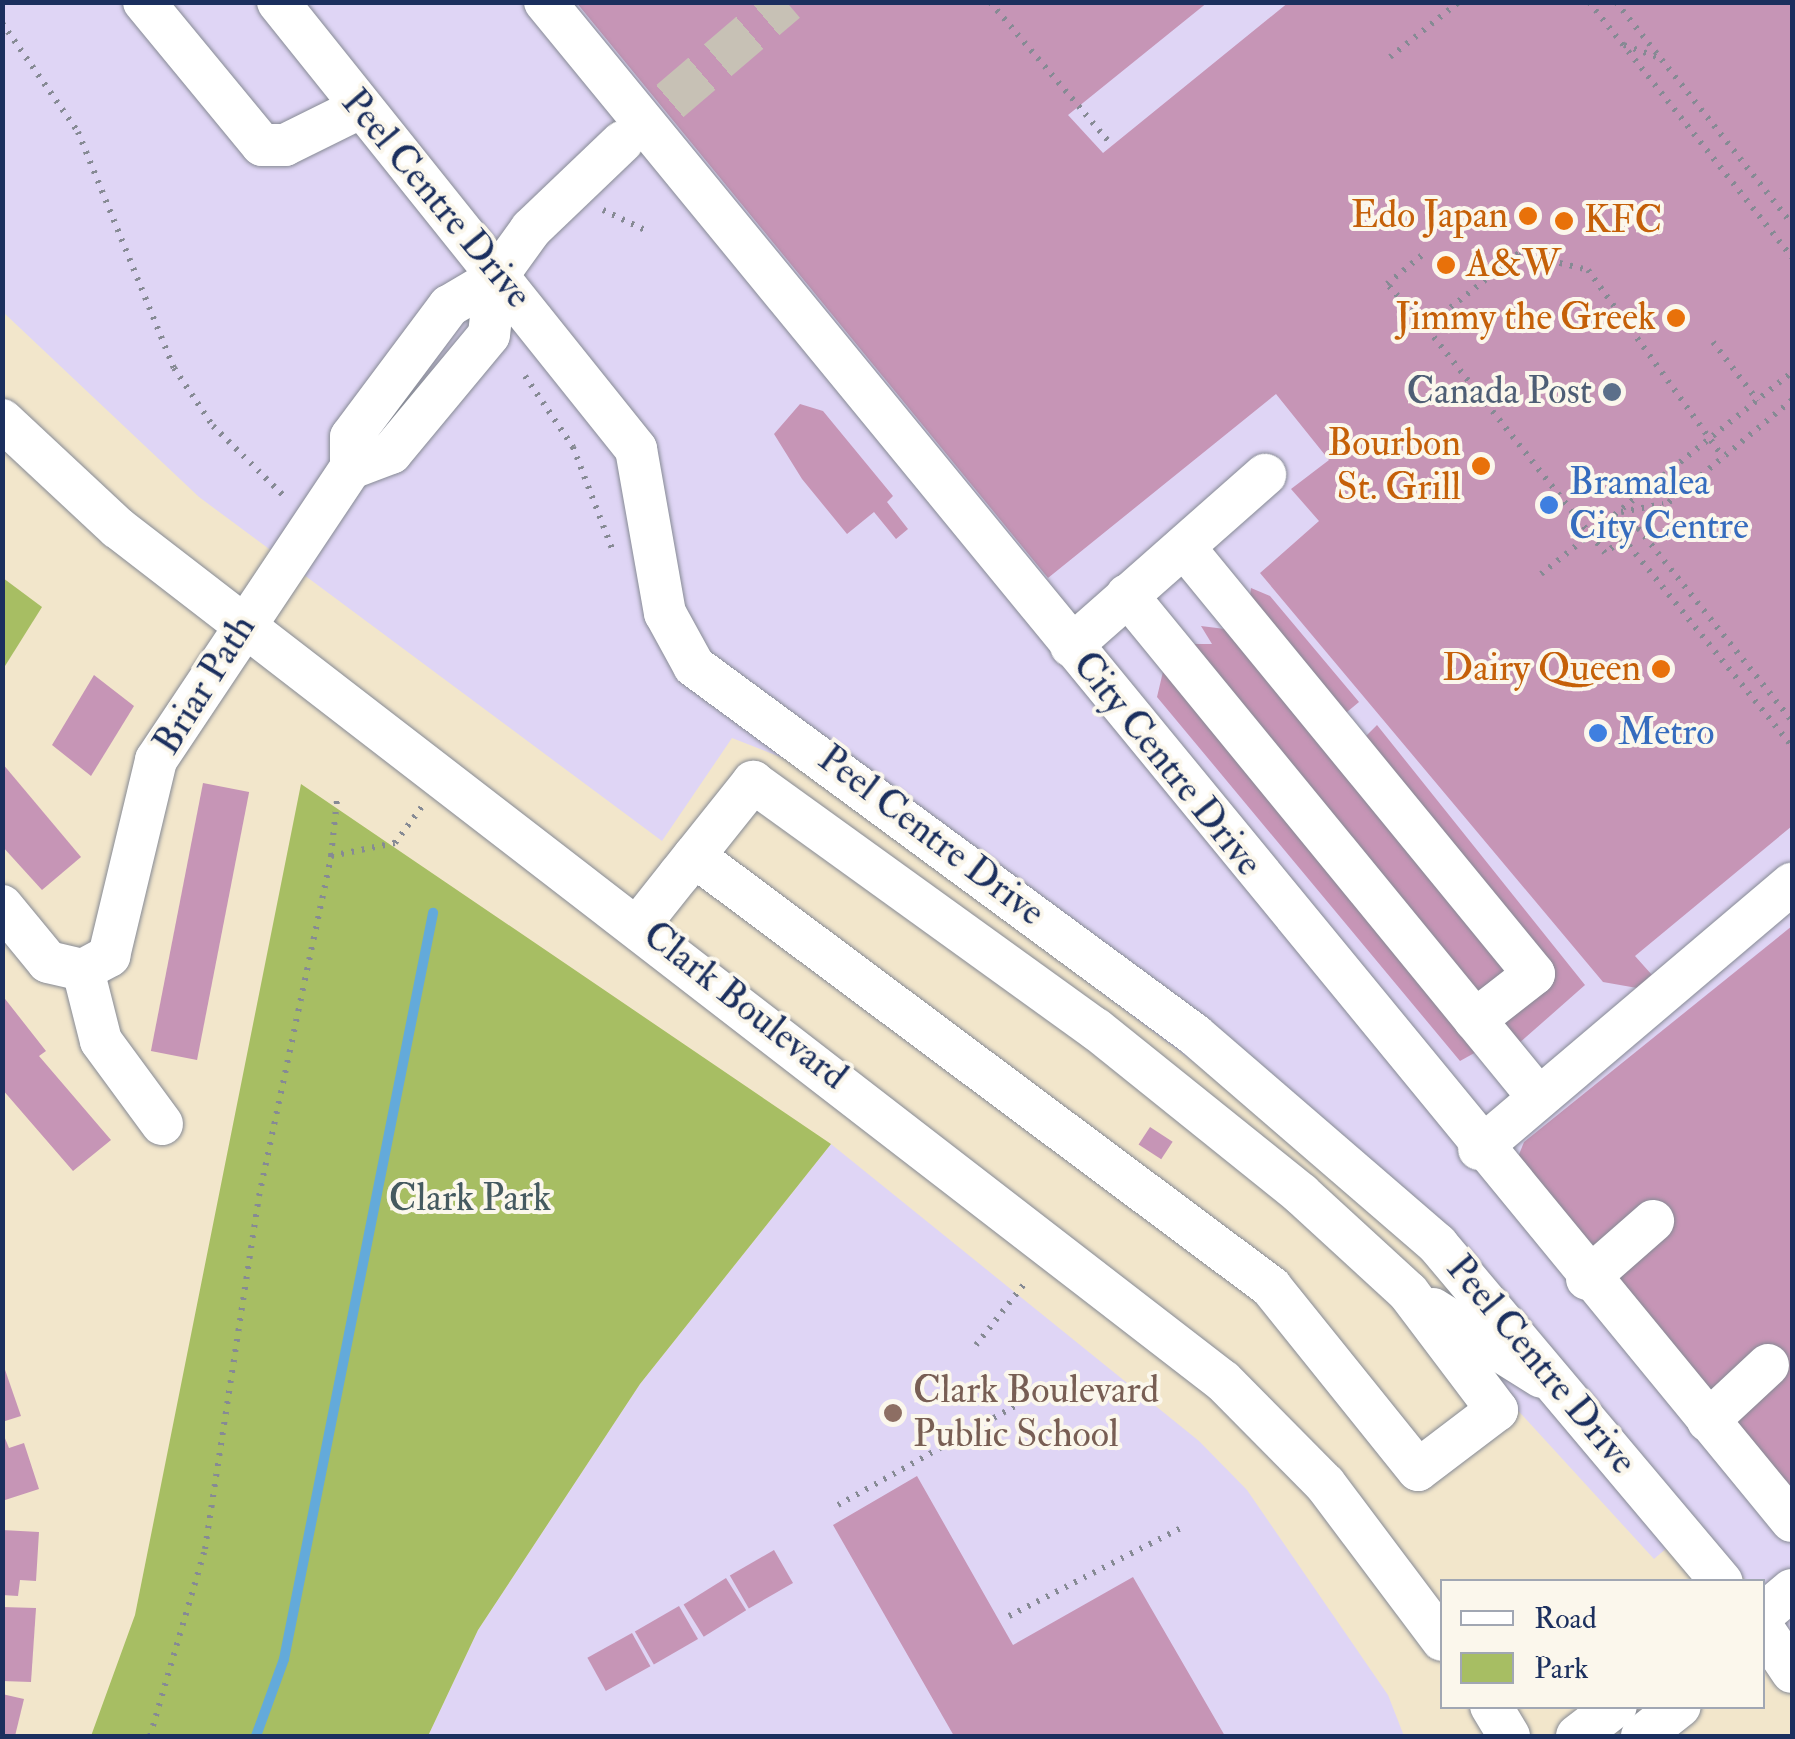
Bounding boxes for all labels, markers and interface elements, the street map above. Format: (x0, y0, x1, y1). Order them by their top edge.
street label: Peel Centre Drive (331, 81, 541, 317)
place label: Edo Japan (1351, 193, 1508, 239)
place label: KFC (1584, 198, 1662, 244)
marker: Edo Japan (1517, 205, 1539, 227)
marker: KFC (1553, 210, 1575, 232)
place label: A&W (1466, 242, 1561, 288)
marker: A&W (1435, 254, 1457, 276)
place label: Jimmy the Greek (1396, 295, 1656, 341)
marker: Jimmy the Greek (1665, 307, 1687, 329)
place label: Canada Post (1406, 369, 1592, 415)
marker: Canada Post (1601, 381, 1623, 403)
place label: Bourbon St. Grill (1327, 421, 1461, 510)
marker: Bourbon St. Grill (1470, 455, 1492, 477)
place label: Bramalea City Centre (1569, 460, 1749, 550)
marker: Bramalea City Centre (1538, 494, 1560, 516)
street label: Briar Path (144, 607, 266, 763)
street label: City Centre Drive (1063, 643, 1271, 885)
place label: Dairy Queen (1442, 646, 1641, 692)
marker: Dairy Queen (1650, 658, 1672, 680)
place label: Metro (1618, 710, 1715, 756)
marker: Metro (1587, 722, 1609, 744)
street label: Peel Centre Drive (809, 736, 1053, 936)
street label: Clark Boulevard (634, 912, 856, 1100)
park label: Clark Park (389, 1176, 551, 1222)
street label: Peel Centre Drive (1436, 1247, 1646, 1483)
place label: Clark Boulevard Public School (913, 1368, 1159, 1458)
marker: Clark Boulevard Public School (882, 1402, 904, 1424)
legend (1440, 1579, 1765, 1709)
text: Road (1534, 1600, 1597, 1637)
text: Park (1534, 1650, 1589, 1687)

